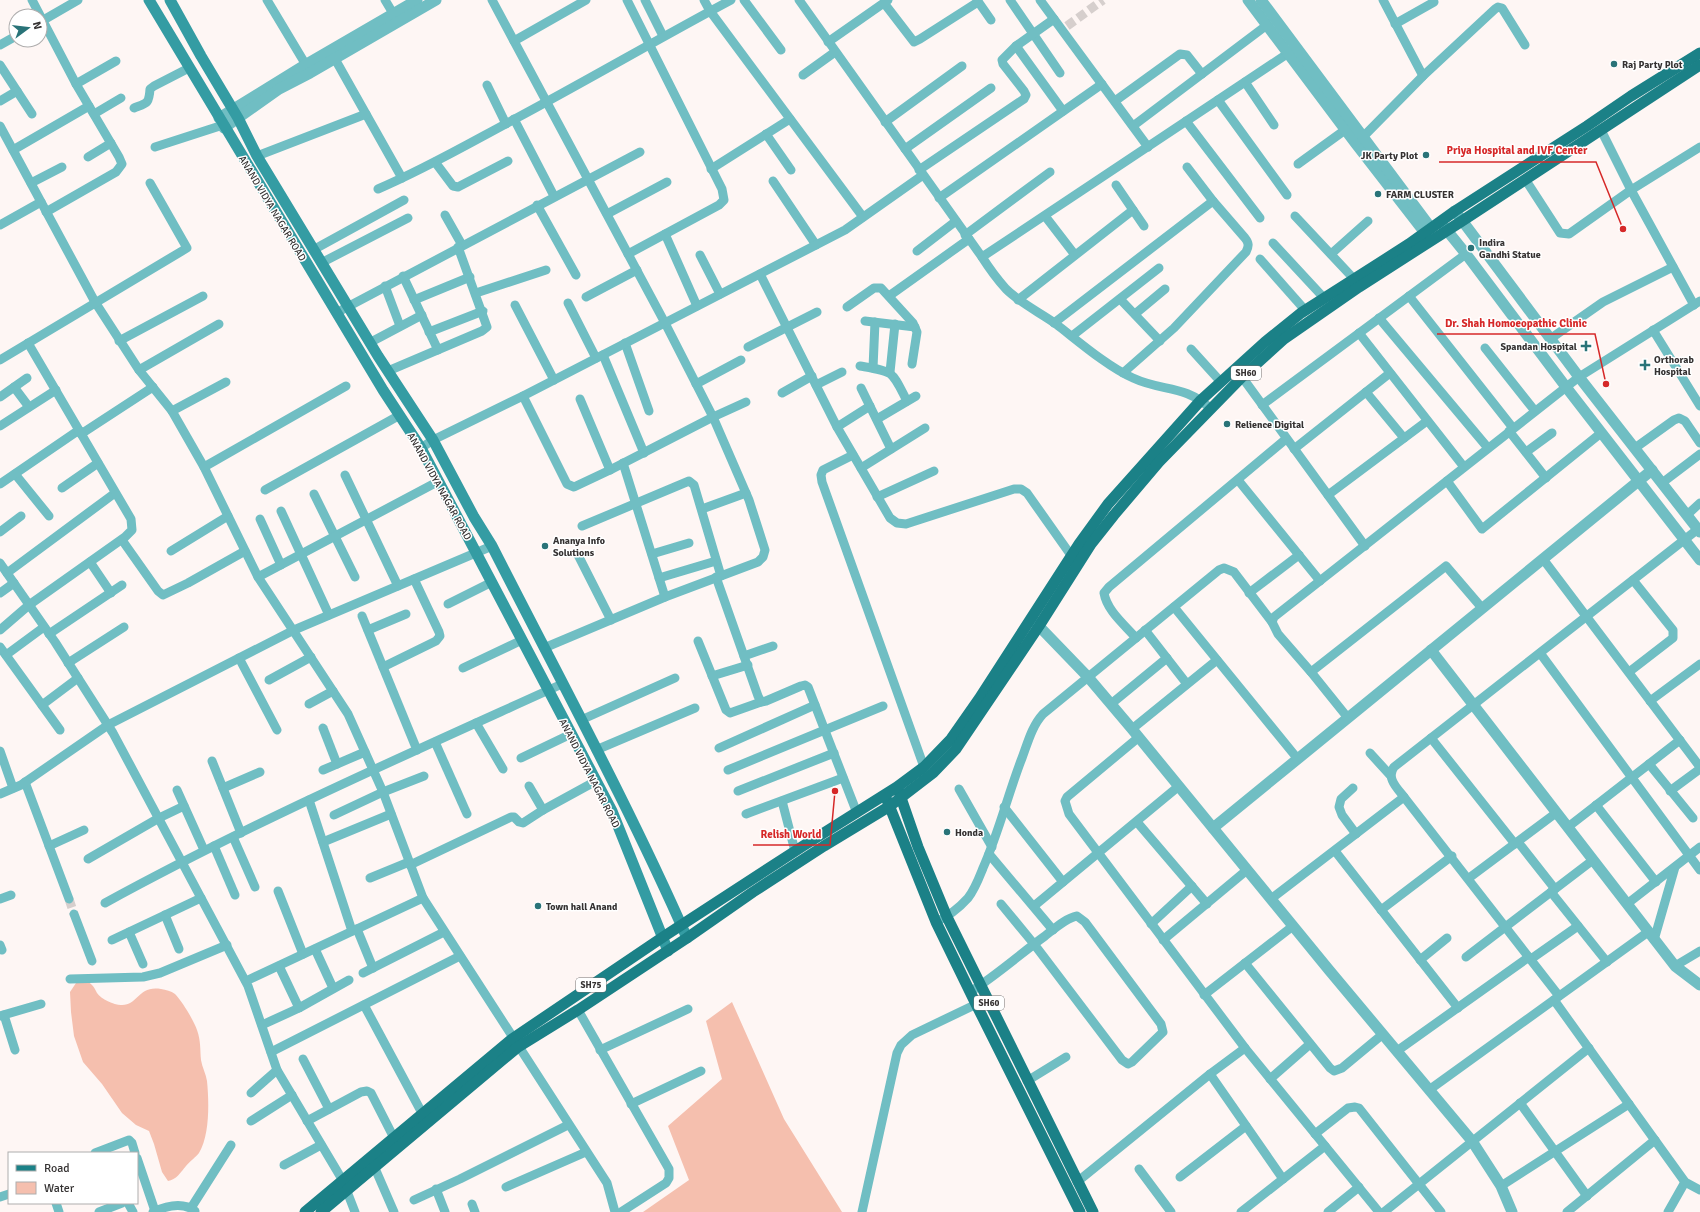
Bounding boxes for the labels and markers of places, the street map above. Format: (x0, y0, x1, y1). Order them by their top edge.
marker: Raj Party Plot (1609, 59, 1619, 69)
place label: Raj Party Plot (1622, 59, 1683, 71)
callout: Priya Hospital and IVF Center (1439, 139, 1596, 162)
place label: JK Party Plot (1361, 150, 1418, 162)
marker: JK Party Plot (1421, 150, 1431, 160)
marker: FARM CLUSTER (1373, 189, 1383, 199)
place label: FARM CLUSTER (1386, 189, 1454, 201)
place label: Indira Gandhi Statue (1479, 237, 1541, 261)
marker: Indira Gandhi Statue (1466, 243, 1476, 253)
callout: Dr. Shah Homoeopathic Clinic (1437, 311, 1595, 334)
marker: Spandan Hospital (1580, 340, 1592, 352)
place label: Spandan Hospital (1500, 341, 1577, 353)
place label: Orthorab Hospital (1654, 354, 1694, 378)
marker: Orthorab Hospital (1639, 359, 1651, 371)
marker: Relience Digital (1222, 419, 1232, 429)
place label: Relience Digital (1235, 419, 1304, 431)
place label: Ananya Info Solutions (553, 535, 605, 559)
marker: Ananya Info Solutions (540, 541, 550, 551)
callout: Relish World (753, 822, 830, 845)
marker: Honda (942, 827, 952, 837)
place label: Honda (955, 827, 983, 839)
marker: Town hall Anand (533, 901, 543, 911)
place label: Town hall Anand (546, 901, 618, 913)

